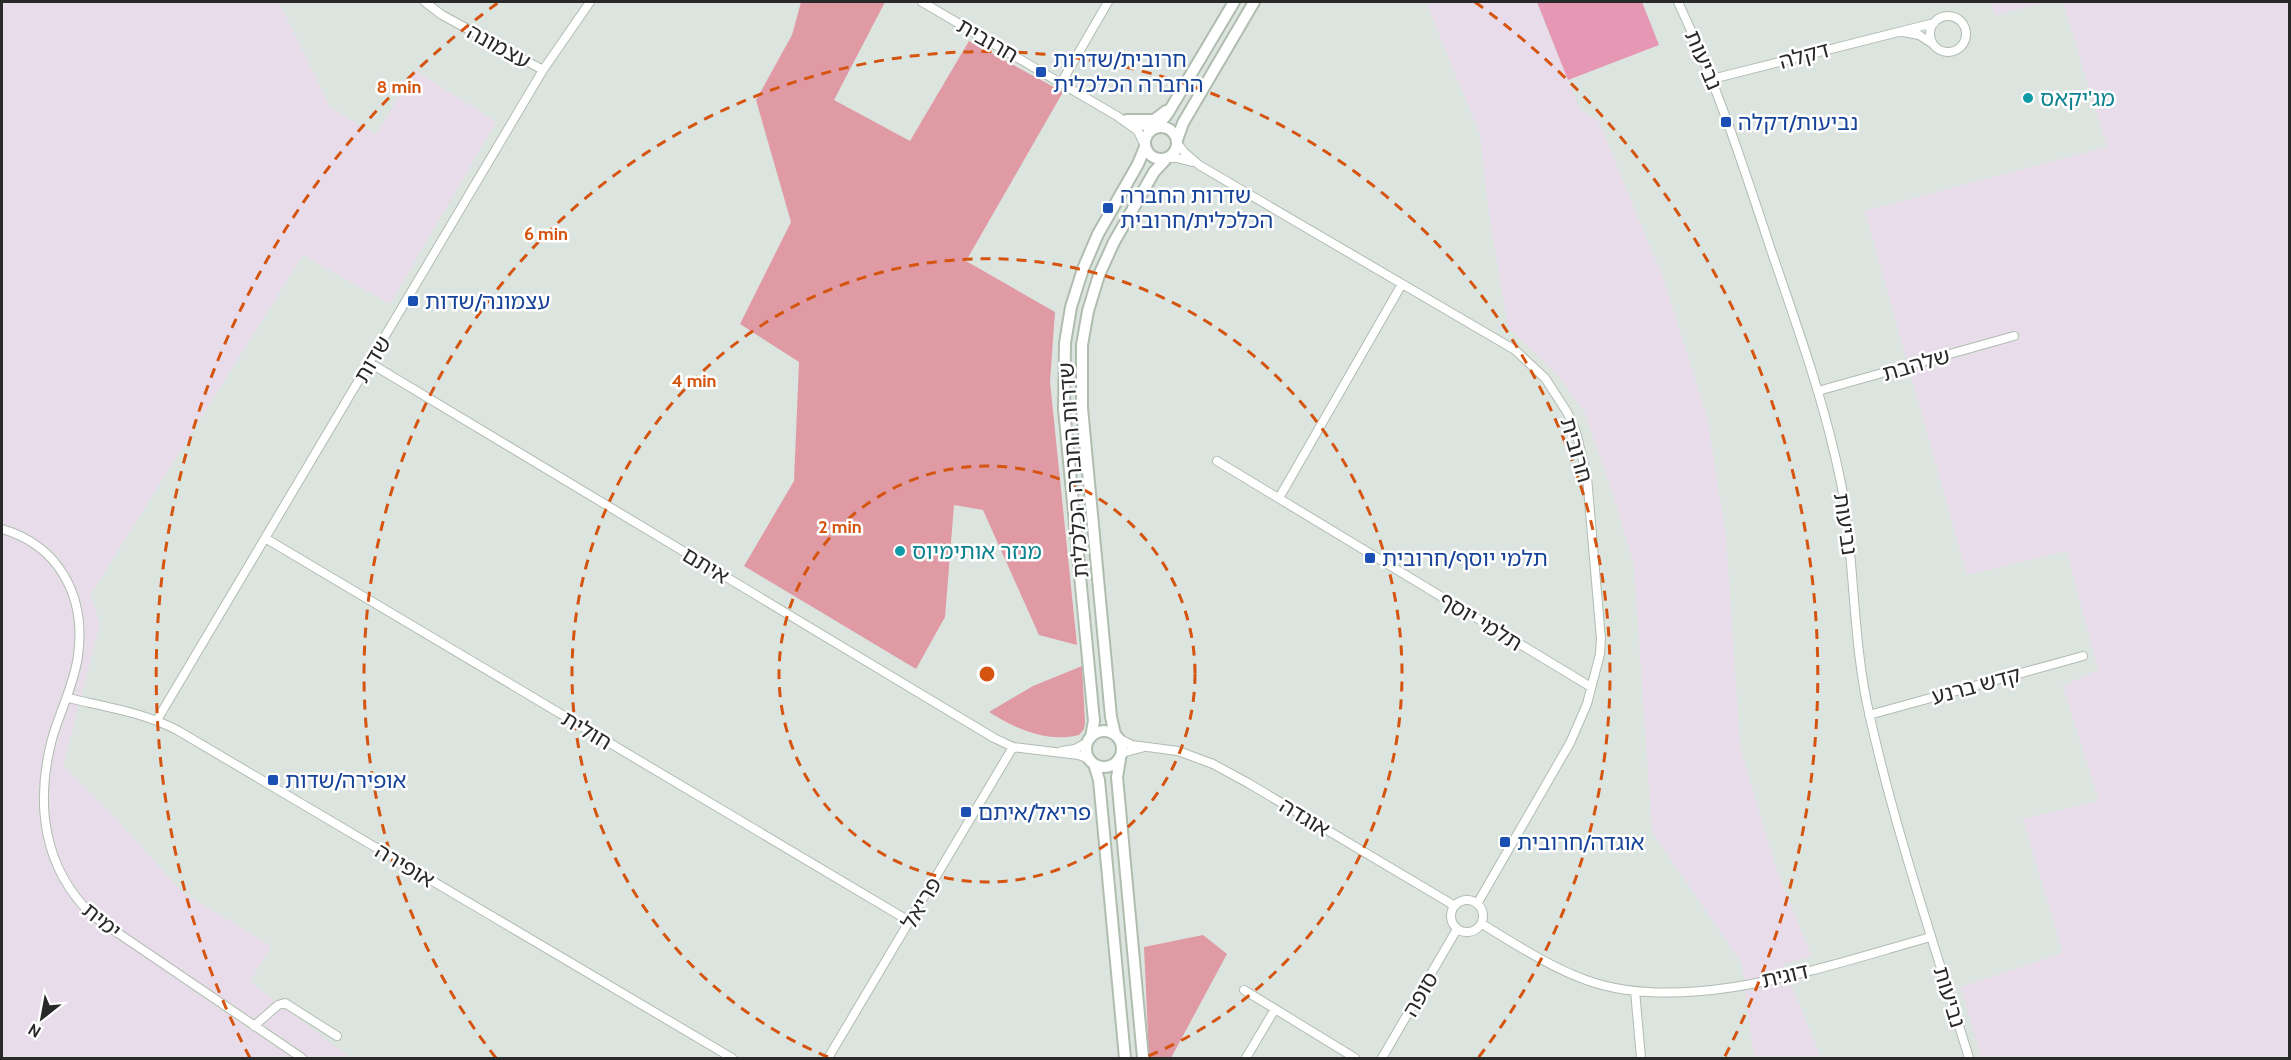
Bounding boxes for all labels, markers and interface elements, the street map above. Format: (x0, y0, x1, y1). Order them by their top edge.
street label: חרובית (952, 12, 1023, 69)
street label: עצמונה (462, 18, 535, 75)
street label: נביעות (1679, 26, 1728, 94)
street label: דקלה (1776, 36, 1832, 75)
place label: חרובית/שדרות החברה הכלכלית (1053, 46, 1204, 98)
marker: חרובית/שדרות החברה הכלכלית (1034, 65, 1048, 79)
text: 8 min (377, 76, 421, 98)
place label: מג'יקאס (2040, 85, 2115, 112)
marker: מג'יקאס (2021, 91, 2035, 105)
place label: נביעות/דקלה (1738, 109, 1858, 136)
marker: נביעות/דקלה (1719, 115, 1733, 129)
place label: שדרות החברה הכלכלית/חרובית (1120, 182, 1273, 234)
marker: שדרות החברה הכלכלית/חרובית (1101, 201, 1115, 215)
text: 6 min (524, 223, 568, 245)
place label: עצמונה/שדות (425, 288, 550, 315)
marker: עצמונה/שדות (406, 294, 420, 308)
street label: שדות (348, 331, 397, 388)
street label: שלהבת (1879, 342, 1953, 387)
street label: שדרות החברה הכלכלית (1052, 361, 1094, 579)
text: 4 min (671, 370, 717, 392)
street label: חרובית (1554, 415, 1599, 486)
street label: נביעות (1828, 491, 1863, 557)
text: 2 min (818, 516, 862, 538)
place label: מנזר אותימיוס (912, 538, 1042, 565)
street label: איתם (678, 541, 734, 590)
marker: מנזר אותימיוס (893, 544, 907, 558)
place label: תלמי יוסף/חרובית (1382, 545, 1548, 572)
marker: תלמי יוסף/חרובית (1363, 551, 1377, 565)
street label: תלמי יוסף (1434, 586, 1527, 657)
street label: קדש ברנע (1928, 661, 2024, 710)
centre of rings (977, 664, 997, 684)
street label: חולית (557, 705, 617, 756)
place label: אופירה/שדות (285, 767, 407, 794)
marker: אופירה/שדות (266, 773, 280, 787)
street label: אוגדה (1275, 792, 1335, 843)
place label: פריאל/איתם (978, 799, 1091, 826)
marker: פריאל/איתם (959, 805, 973, 819)
place label: אוגדה/חרובית (1517, 829, 1645, 856)
marker: אוגדה/חרובית (1498, 835, 1512, 849)
street label: אופירה (370, 837, 439, 894)
street label: פריאל (895, 872, 948, 934)
street label: ימית (77, 897, 126, 944)
street label: דוגית (1759, 957, 1811, 994)
street label: נביעות (1928, 963, 1972, 1031)
street label: סופה (1397, 967, 1444, 1022)
north arrow (12, 988, 72, 1048)
text: N (25, 1019, 44, 1041)

